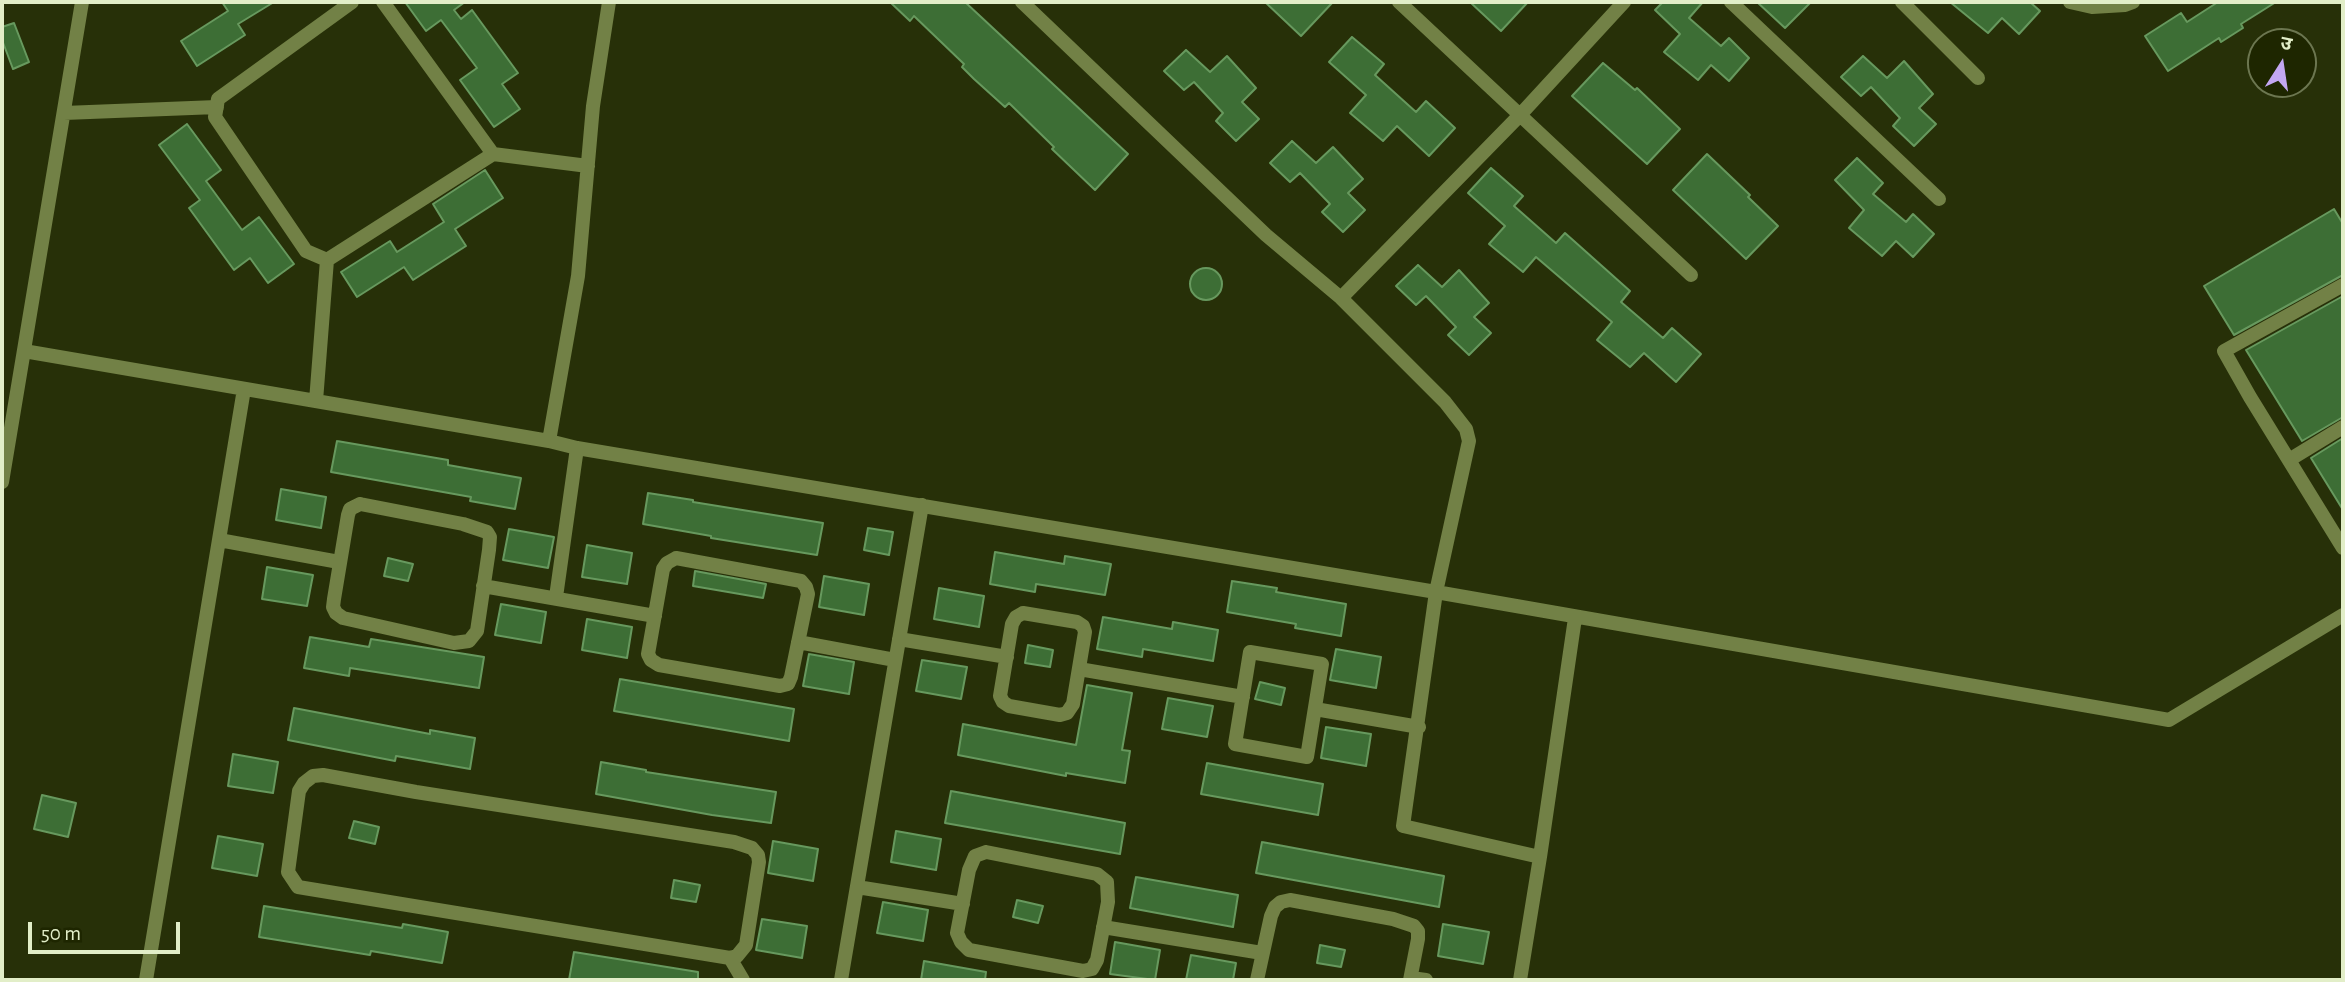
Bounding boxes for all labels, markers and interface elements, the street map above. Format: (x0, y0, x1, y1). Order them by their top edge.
north arrow (2247, 28, 2317, 98)
text: उ (2279, 33, 2293, 54)
scale bar (32, 908, 184, 952)
text: 50 m (41, 923, 81, 944)

